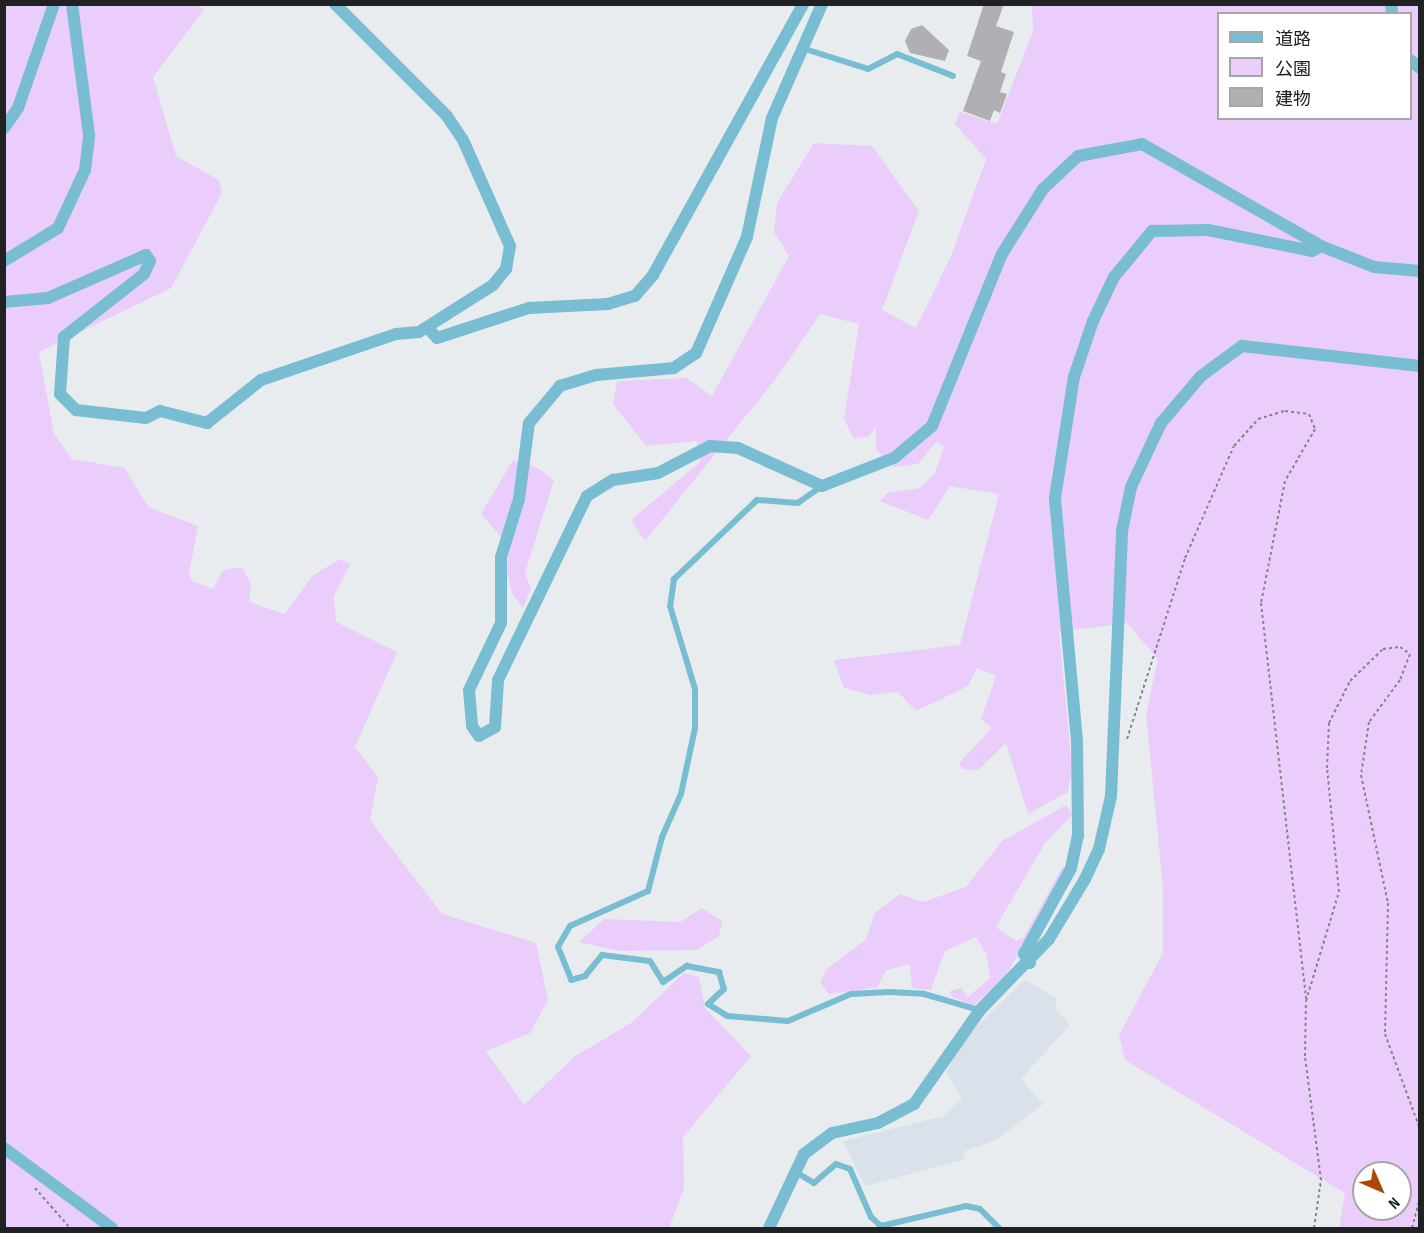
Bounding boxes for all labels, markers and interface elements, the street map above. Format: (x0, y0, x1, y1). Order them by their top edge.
legend (1217, 12, 1412, 120)
text: 道路 (1275, 29, 1311, 50)
text: 公園 (1275, 59, 1311, 80)
text: 建物 (1275, 89, 1311, 110)
north arrow (1352, 1161, 1412, 1221)
text: N (1384, 1193, 1403, 1212)

